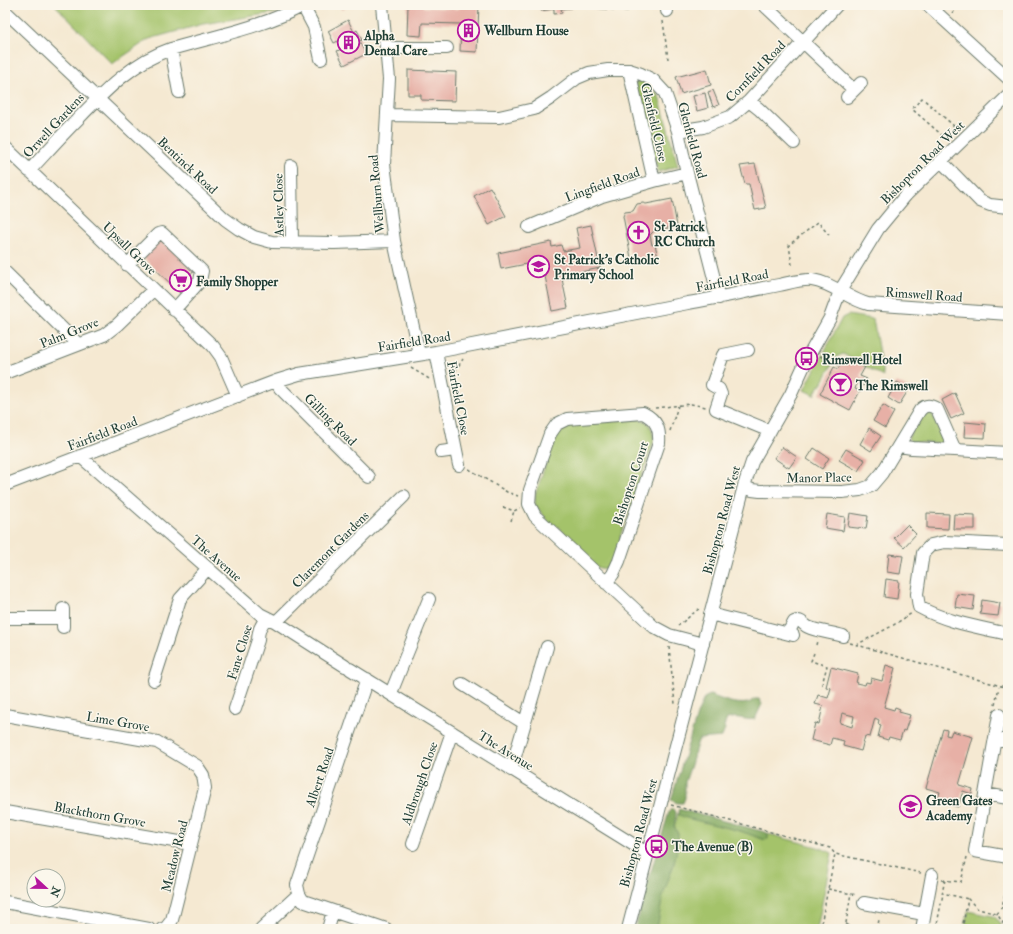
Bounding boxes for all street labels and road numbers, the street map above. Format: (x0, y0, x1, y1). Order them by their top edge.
street label: Cornfield Road (722, 37, 790, 106)
street label: Glenfield Close (637, 81, 671, 164)
street label: Orwell Gardens (20, 90, 88, 161)
street label: Glenfield Road (674, 100, 710, 181)
street label: Bishopton Road West (877, 117, 969, 209)
street label: Bentinck Road (154, 134, 221, 198)
street label: Wellburn Road (366, 153, 388, 235)
street label: Lingfield Road (563, 164, 642, 206)
street label: Astley Close (270, 173, 289, 238)
street label: Upsall Grove (98, 219, 160, 280)
street label: Fairfield Road (695, 266, 770, 296)
street label: Rimswell Road (885, 284, 964, 306)
street label: Palm Grove (38, 314, 101, 352)
street label: Fairfield Road (377, 328, 452, 356)
street label: Fairfield Close (443, 360, 473, 437)
street label: Gilling Road (301, 390, 360, 450)
street label: Fairfield Road (65, 413, 140, 455)
street label: Bishopton Court (610, 439, 653, 528)
street label: Bishopton Road West (700, 464, 745, 577)
street label: Manor Place (786, 469, 852, 487)
street label: Claremont Gardens (289, 507, 373, 592)
street label: The Avenue (188, 532, 246, 586)
street label: Fane Close (224, 622, 256, 682)
street label: Lime Grove (85, 709, 151, 736)
street label: The Avenue (475, 728, 537, 774)
street label: Aldbrough Close (398, 739, 442, 828)
street label: Albert Road (302, 745, 338, 810)
street label: Bishopton Road West (617, 777, 662, 890)
street label: Blackthorn Grove (53, 799, 147, 831)
street label: Meadow Road (158, 818, 192, 894)

